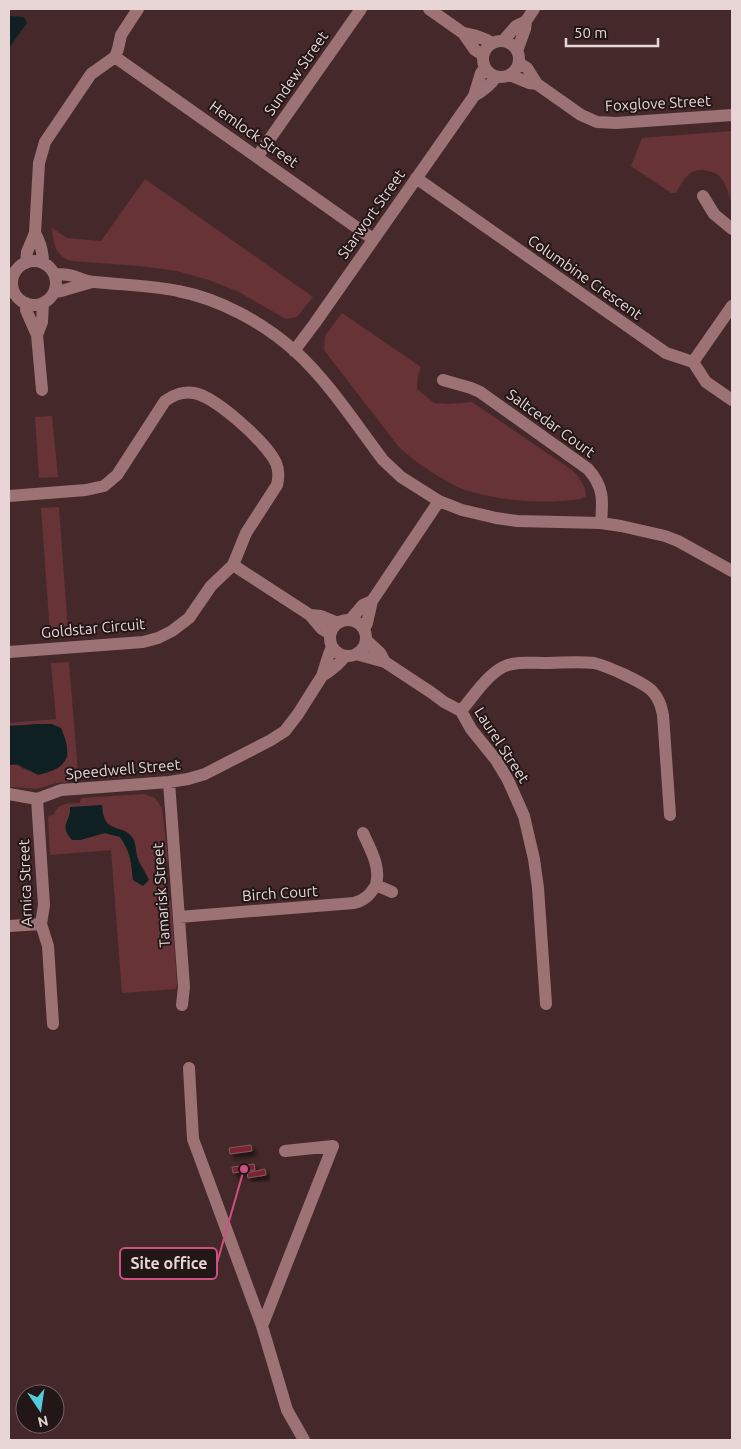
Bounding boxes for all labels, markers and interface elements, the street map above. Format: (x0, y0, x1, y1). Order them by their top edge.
scale bar (566, 15, 658, 47)
text: 50 m (574, 24, 607, 41)
street label: Sundew Street (261, 27, 331, 118)
street label: Foxglove Street (605, 92, 712, 114)
street label: Hemlock Street (206, 97, 302, 171)
street label: Starwort Street (334, 166, 408, 262)
street label: Columbine Crescent (525, 231, 645, 323)
street label: Saltcedar Court (504, 385, 598, 461)
street label: Goldstar Circuit (40, 615, 146, 641)
street label: Laurel Street (471, 704, 533, 786)
street label: Speedwell Street (65, 756, 181, 782)
street label: Arnica Street (15, 839, 35, 927)
street label: Tamarisk Street (149, 842, 173, 948)
street label: Birch Court (242, 882, 319, 904)
callout: Site office (120, 1248, 217, 1279)
text: Site office (130, 1254, 208, 1272)
north arrow (15, 1384, 65, 1434)
text: N (36, 1413, 50, 1431)

